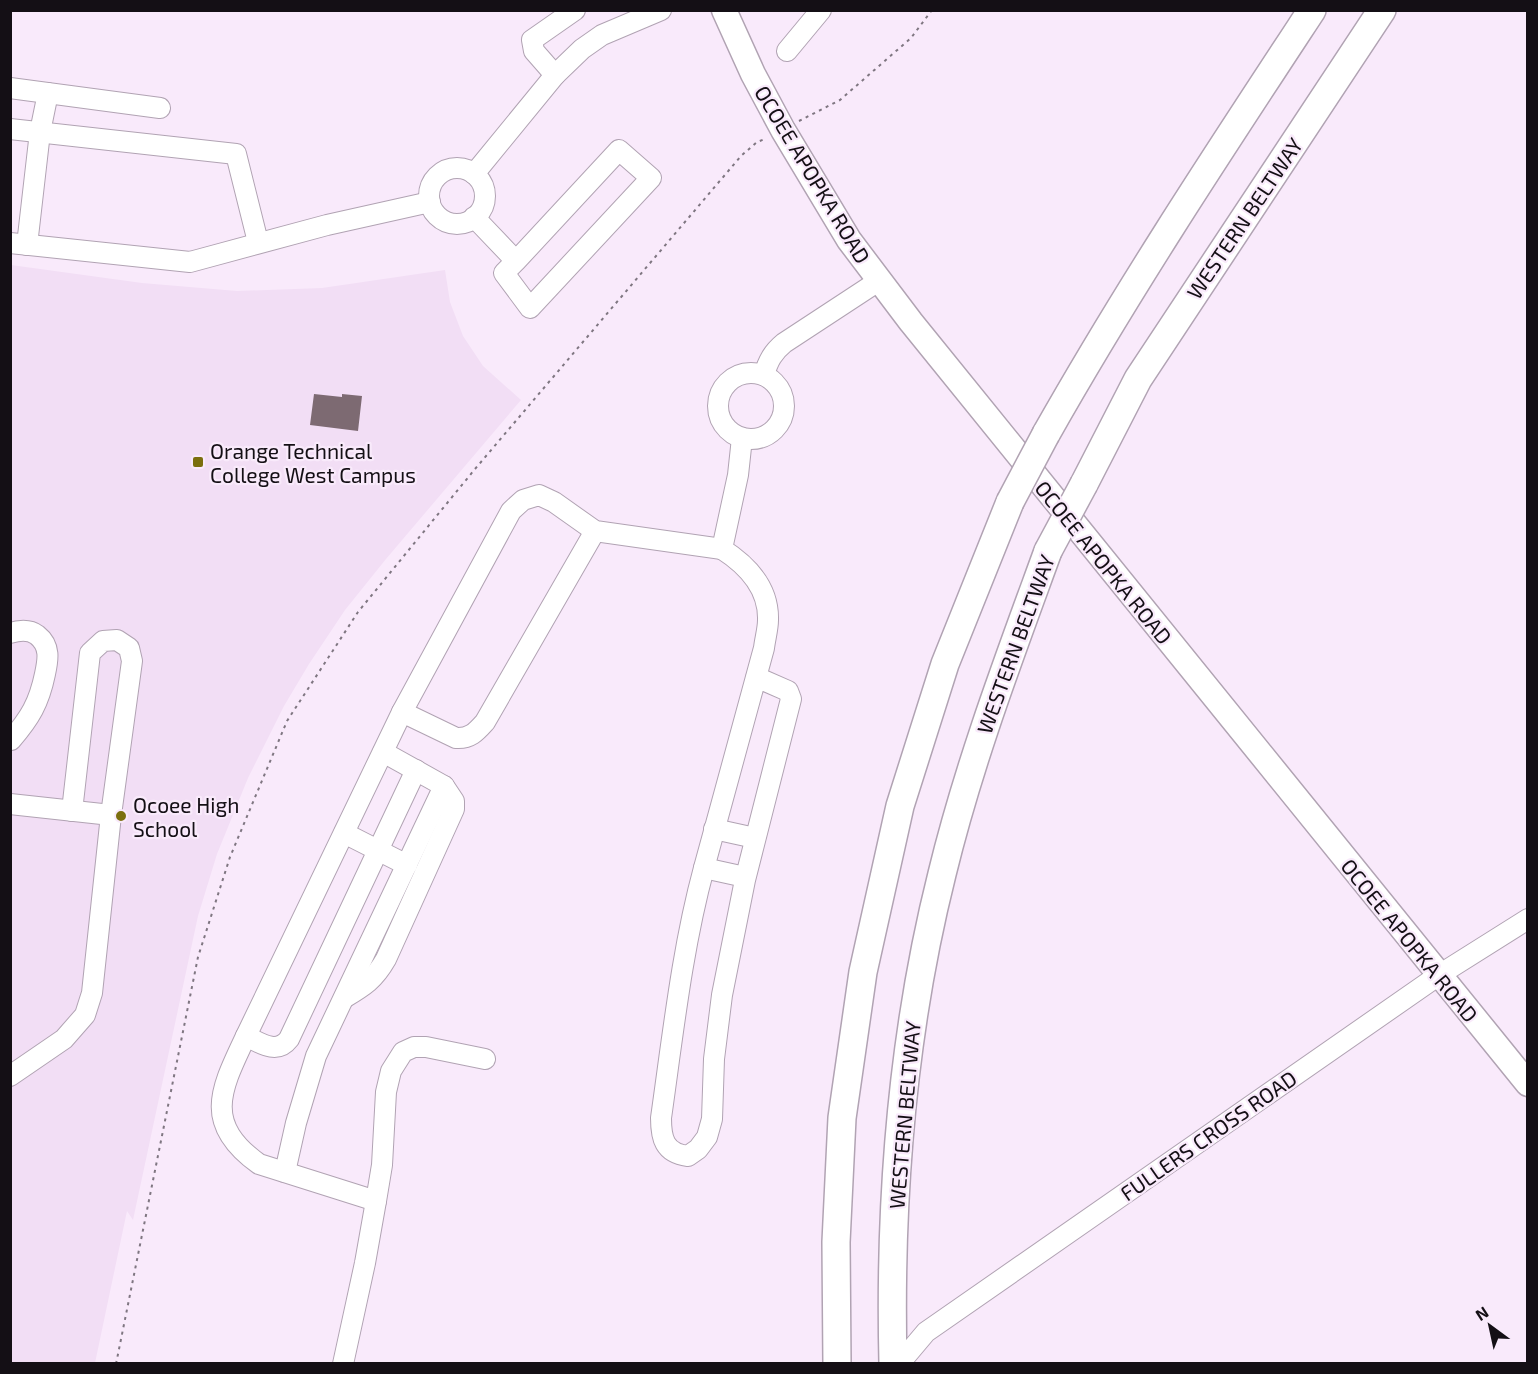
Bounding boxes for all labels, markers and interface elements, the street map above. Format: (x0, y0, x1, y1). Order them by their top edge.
street label: OCOEE APOPKA ROAD (750, 81, 876, 267)
street label: WESTERN BELTWAY (1181, 133, 1307, 303)
place label: Orange Technical College West Campus (210, 438, 416, 487)
marker: Orange Technical College West Campus (191, 455, 205, 469)
street label: OCOEE APOPKA ROAD (1030, 475, 1178, 649)
street label: WESTERN BELTWAY (971, 551, 1059, 737)
place label: Ocoee High School (133, 792, 239, 841)
marker: Ocoee High School (114, 809, 128, 823)
street label: OCOEE APOPKA ROAD (1336, 853, 1484, 1027)
street label: WESTERN BELTWAY (883, 1020, 925, 1210)
street label: FULLERS CROSS ROAD (1115, 1065, 1301, 1205)
north arrow (1460, 1296, 1520, 1356)
text: N (1472, 1302, 1492, 1324)

